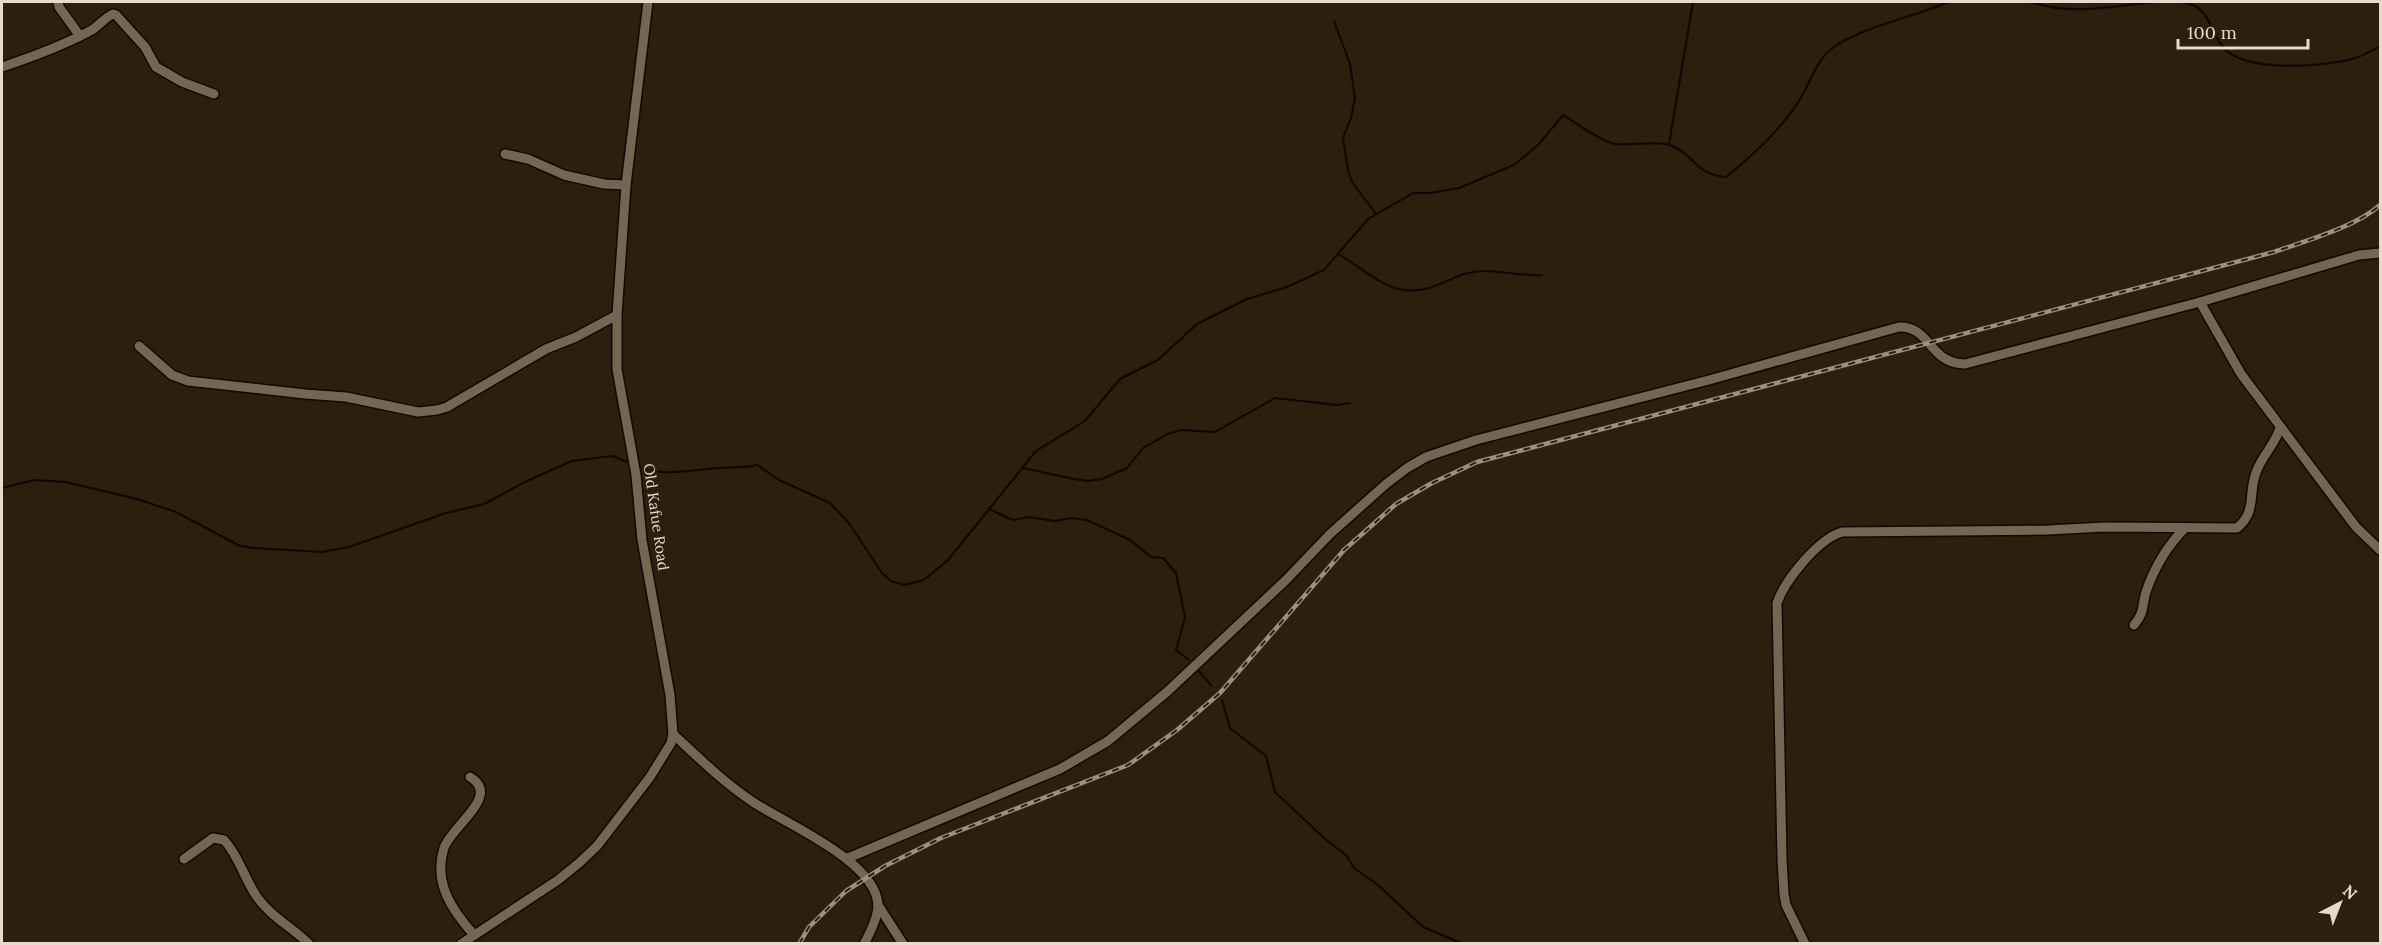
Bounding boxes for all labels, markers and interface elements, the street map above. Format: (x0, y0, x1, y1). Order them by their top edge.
scale bar (2178, 12, 2308, 50)
text: 100 m (2187, 21, 2237, 44)
street label: Old Kafue Road (640, 462, 673, 572)
north arrow (2310, 873, 2370, 933)
text: N (2339, 880, 2361, 903)

